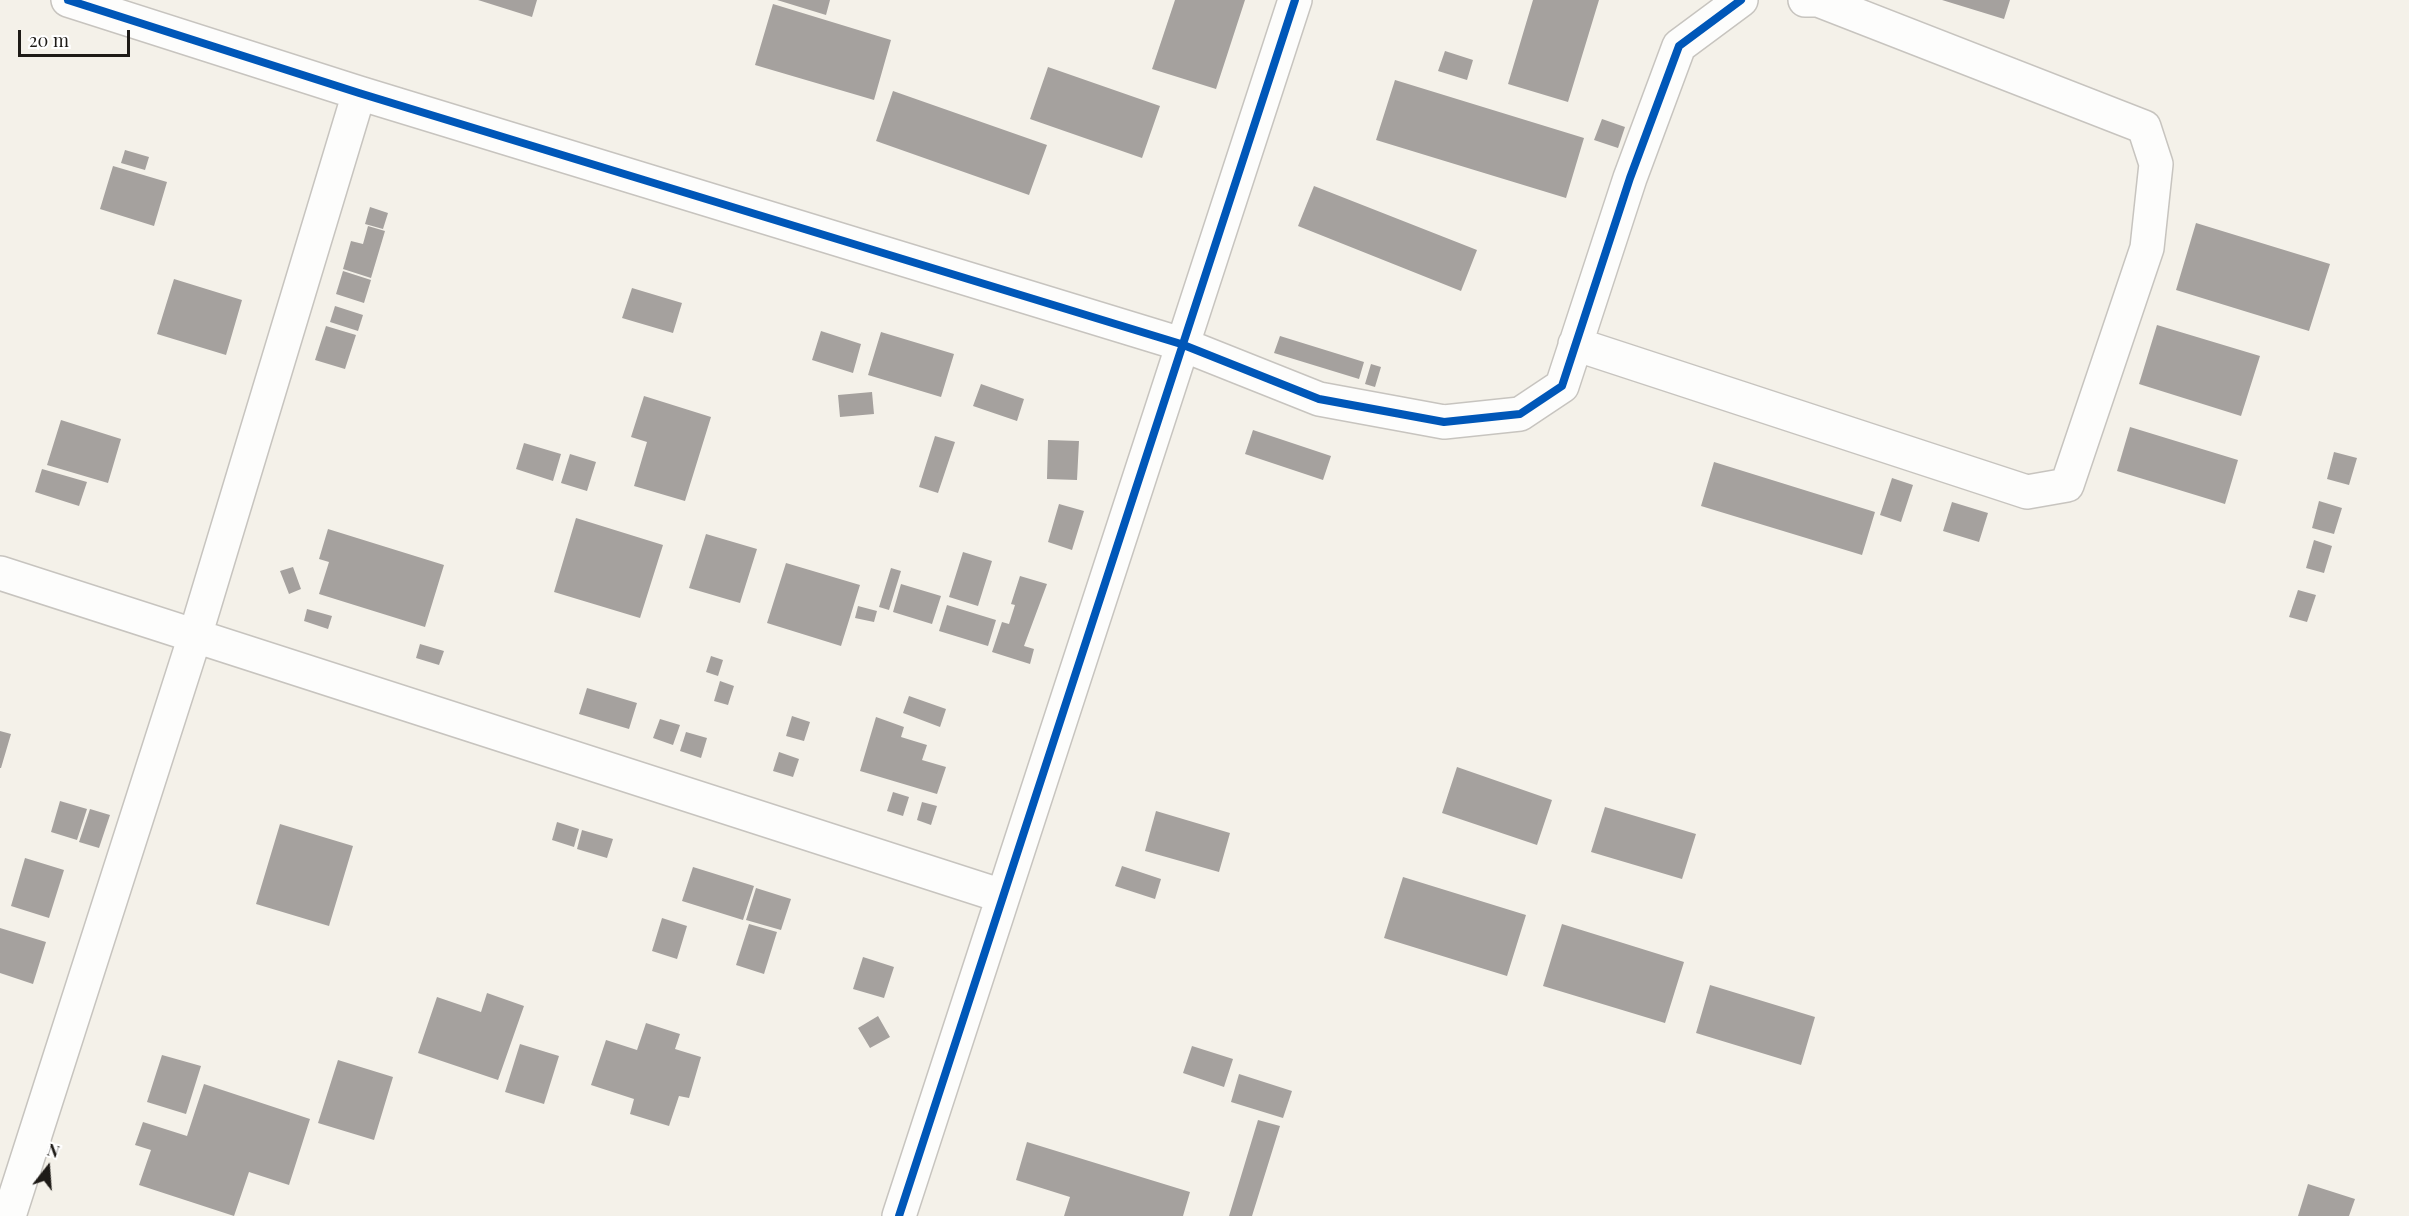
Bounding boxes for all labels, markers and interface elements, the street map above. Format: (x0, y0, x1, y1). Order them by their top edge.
scale bar (21, 18, 134, 56)
text: 20 m (29, 28, 69, 52)
north arrow (18, 1138, 78, 1198)
text: N (45, 1139, 62, 1162)

